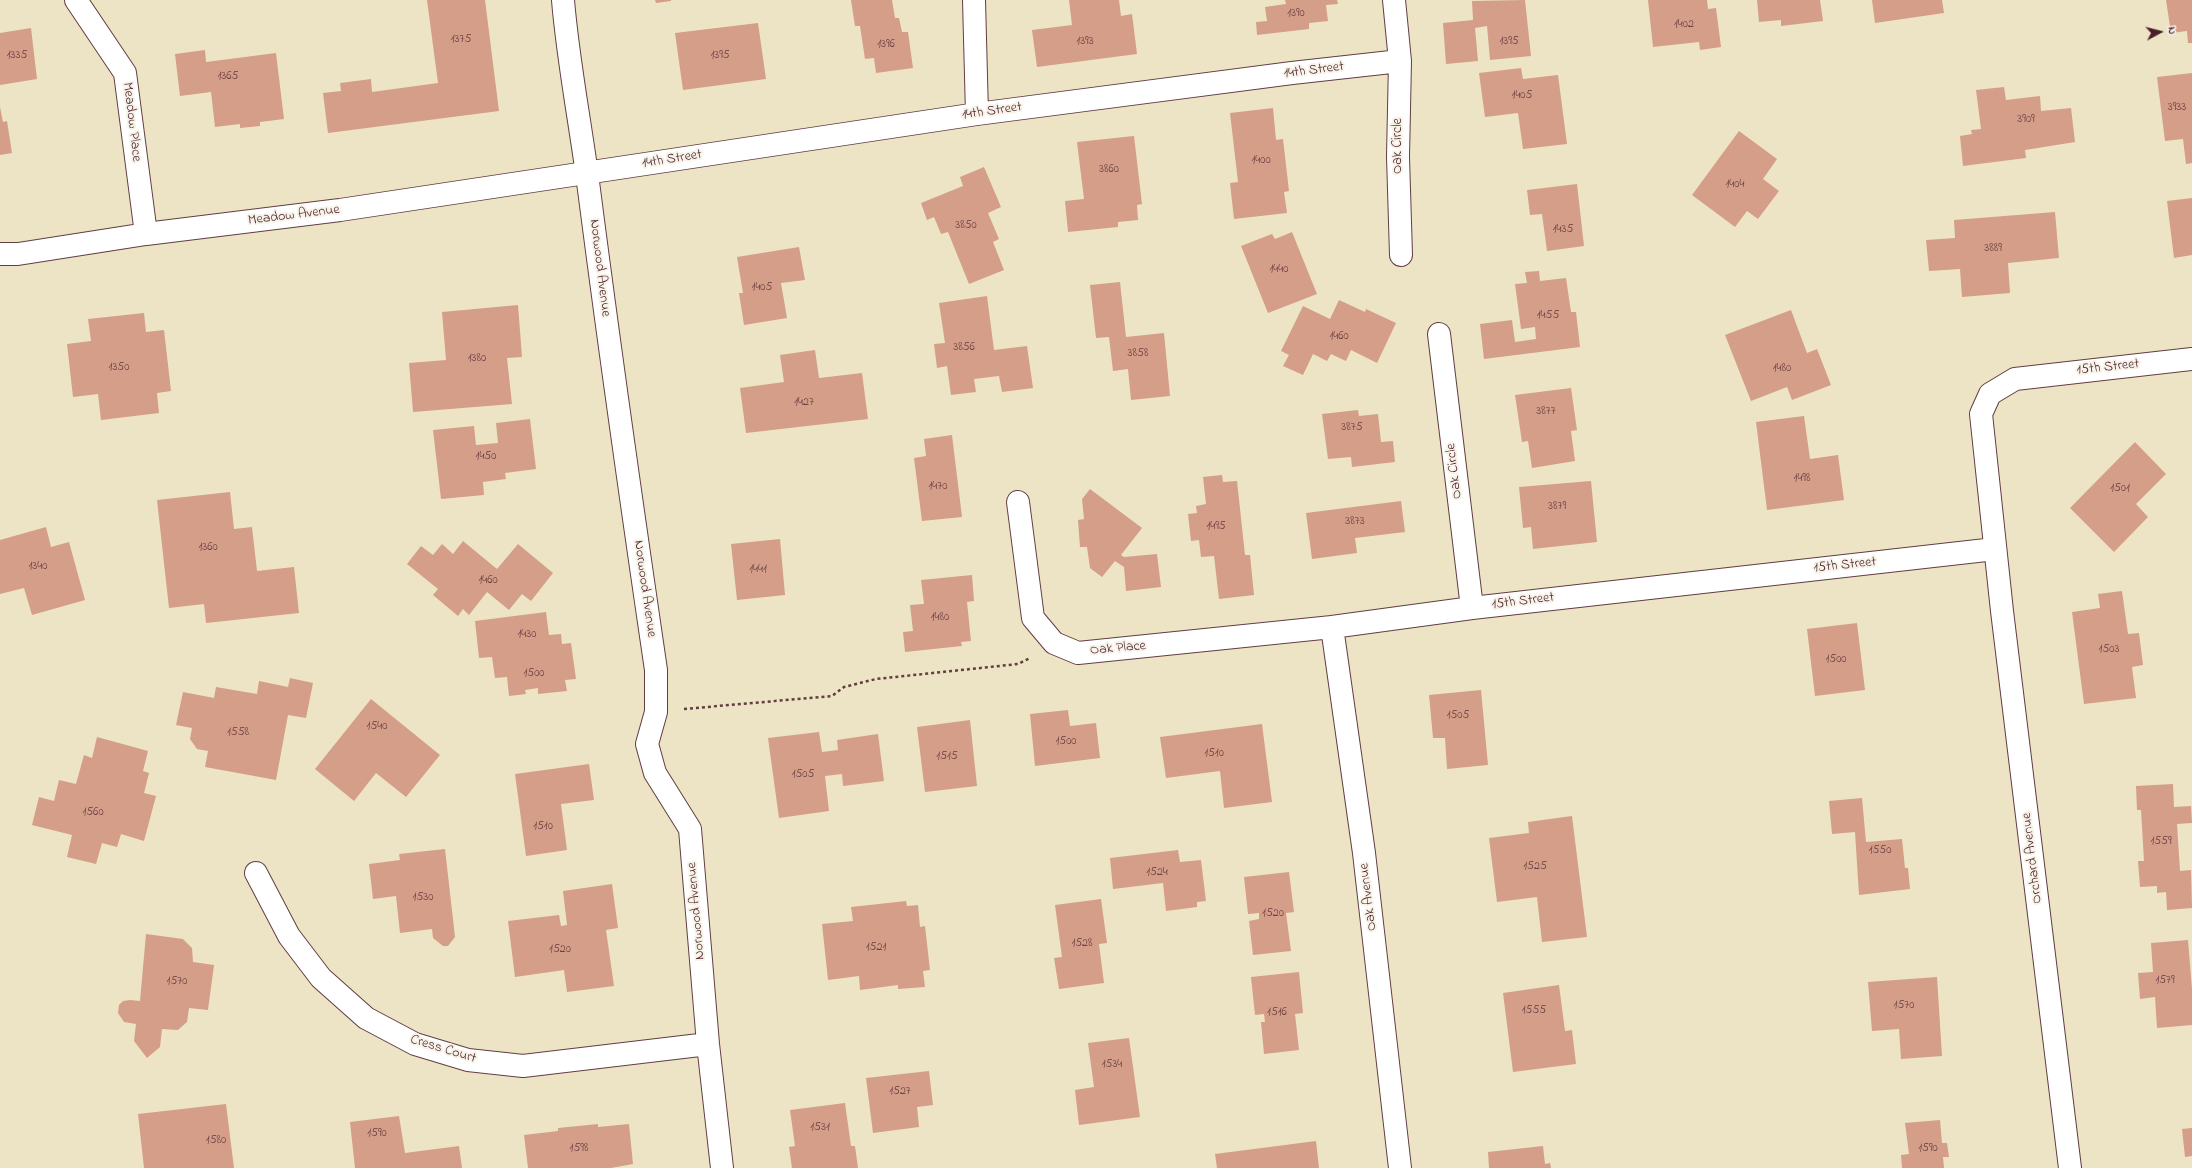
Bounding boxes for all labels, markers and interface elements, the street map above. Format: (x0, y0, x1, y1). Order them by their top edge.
house number: 1390 (1287, 7, 1305, 21)
north arrow (2140, 12, 2180, 52)
house number: 1402 (1674, 18, 1694, 32)
text: N (2164, 26, 2180, 35)
house number: 1375 (451, 33, 471, 47)
house number: 1393 (1076, 35, 1094, 49)
house number: 1395 (1499, 35, 1519, 49)
house number: 1396 (877, 38, 895, 52)
house number: 1335 (7, 49, 27, 63)
house number: 1395 (710, 49, 730, 63)
street label: 14th Street (1283, 59, 1345, 83)
house number: 1365 (218, 70, 238, 84)
street label: Meadow Place (118, 81, 144, 163)
house number: 1405 (1512, 89, 1532, 103)
street label: 14th Street (961, 99, 1023, 125)
house number: 3933 (2168, 101, 2186, 115)
house number: 3909 (2017, 113, 2035, 127)
street label: Oak Circle (1391, 118, 1407, 174)
street label: 14th Street (641, 147, 703, 173)
house number: 1400 (1251, 154, 1271, 168)
house number: 3860 (1099, 163, 1119, 177)
house number: 1404 (1726, 178, 1744, 192)
street label: Meadow Avenue (247, 202, 341, 230)
street label: Norwood Avenue (585, 218, 613, 318)
house number: 3850 (955, 219, 977, 233)
house number: 1435 (1553, 223, 1573, 237)
house number: 3889 (1984, 242, 2002, 256)
house number: 1440 (1270, 263, 1288, 277)
house number: 1405 (752, 281, 772, 295)
house number: 1455 (1537, 309, 1559, 323)
house number: 1460 (1329, 330, 1349, 344)
house number: 3856 (953, 341, 975, 355)
house number: 3858 (1128, 347, 1148, 361)
house number: 1380 (468, 352, 486, 366)
street label: 15th Street (2076, 356, 2140, 380)
house number: 1350 (109, 361, 129, 375)
house number: 1480 (1773, 362, 1791, 376)
house number: 1427 (794, 396, 814, 410)
house number: 3877 (1536, 405, 1556, 419)
house number: 3875 (1341, 421, 1363, 435)
street label: Oak Circle (1443, 442, 1467, 500)
house number: 1450 (476, 450, 496, 464)
house number: 1498 (1794, 472, 1810, 486)
house number: 1470 (929, 480, 947, 494)
house number: 1501 (2110, 482, 2130, 496)
house number: 3879 (1548, 500, 1566, 514)
house number: 3873 (1345, 515, 1365, 529)
house number: 1495 (1206, 520, 1226, 534)
street label: Norwood Avenue (629, 539, 659, 639)
house number: 1360 (198, 541, 218, 555)
street label: 15th Street (1813, 554, 1877, 578)
house number: 1340 (29, 560, 47, 574)
house number: 1441 (749, 563, 767, 577)
house number: 1460 (478, 574, 498, 588)
street label: 15th Street (1491, 590, 1555, 614)
house number: 1480 (931, 611, 949, 625)
house number: 1430 (518, 628, 536, 642)
street label: Oak Place (1089, 638, 1147, 660)
house number: 1503 (2099, 643, 2119, 657)
house number: 1500 (1825, 653, 1847, 667)
house number: 1500 (523, 667, 545, 681)
house number: 1505 (1447, 709, 1469, 723)
house number: 1540 (367, 720, 387, 734)
house number: 1558 (227, 726, 249, 740)
house number: 1500 (1055, 735, 1077, 749)
house number: 1510 (1204, 747, 1224, 761)
house number: 1515 (936, 750, 958, 764)
house number: 1505 (792, 768, 814, 782)
house number: 1560 (82, 806, 104, 820)
street label: Orchard Avenue (2019, 812, 2047, 904)
house number: 1510 (533, 820, 553, 834)
house number: 1559 (2150, 835, 2172, 849)
house number: 1550 (1869, 844, 1891, 858)
house number: 1525 (1523, 860, 1547, 874)
street label: Norwood Avenue (684, 862, 710, 960)
street label: Oak Avenue (1357, 862, 1381, 932)
house number: 1524 (1146, 866, 1168, 880)
house number: 1530 (413, 891, 433, 905)
house number: 1520 (1262, 907, 1284, 921)
house number: 1528 (1071, 937, 1093, 951)
house number: 1521 (866, 941, 886, 955)
house number: 1520 (549, 943, 571, 957)
house number: 1579 (2155, 974, 2175, 988)
house number: 1570 (167, 975, 187, 989)
house number: 1570 (1894, 999, 1914, 1013)
house number: 1555 (1522, 1004, 1546, 1018)
house number: 1516 (1267, 1006, 1287, 1020)
street label: Cress Court (408, 1032, 478, 1068)
house number: 1534 (1102, 1058, 1122, 1072)
house number: 1527 (889, 1085, 911, 1099)
house number: 1531 (810, 1121, 830, 1135)
house number: 1590 (367, 1127, 387, 1141)
house number: 1580 (206, 1134, 226, 1148)
house number: 1598 (570, 1142, 588, 1156)
house number: 1590 (1918, 1142, 1938, 1156)

